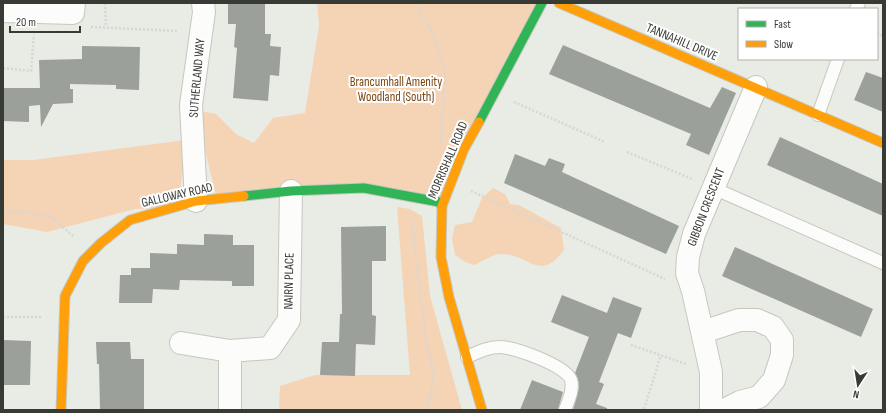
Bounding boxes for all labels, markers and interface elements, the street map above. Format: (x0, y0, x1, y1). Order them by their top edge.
scale bar (10, 8, 80, 34)
legend (738, 8, 878, 60)
text: 20 m (16, 15, 36, 30)
text: Fast (774, 17, 791, 32)
street label: TANNAHILL DRIVE (644, 20, 720, 64)
street label: SUTHERLAND WAY (186, 37, 208, 118)
text: Slow (774, 37, 793, 52)
park label: Brancumhall Amenity Woodland (South) (350, 74, 442, 105)
street label: MORRISHALL ROAD (425, 119, 471, 201)
street label: GIBBON CRESCENT (684, 166, 728, 248)
street label: GALLOWAY ROAD (140, 179, 214, 211)
street label: NAIRN PLACE (281, 252, 297, 310)
north arrow (838, 365, 878, 405)
text: N (852, 387, 860, 401)

